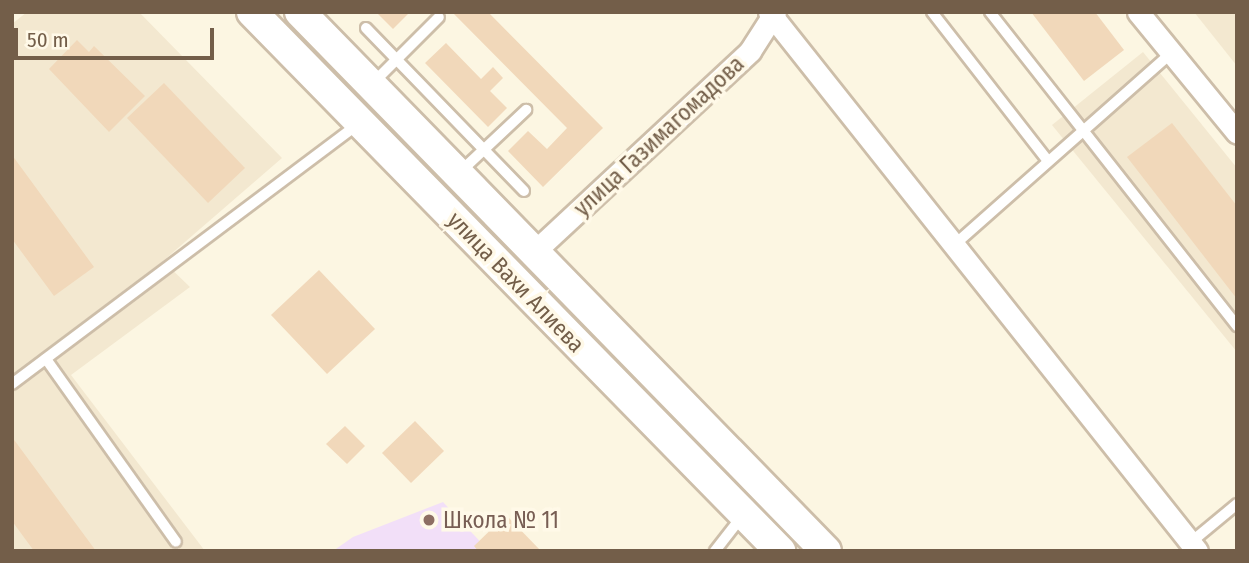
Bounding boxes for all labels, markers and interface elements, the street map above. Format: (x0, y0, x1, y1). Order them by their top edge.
scale bar (18, 14, 217, 58)
text: 50 m (27, 27, 69, 53)
street label: улица Газимагомадова (568, 50, 750, 222)
street label: улица Вахи Алиева (442, 206, 590, 358)
place label: Школа № 11 (443, 506, 559, 534)
marker: Школа № 11 (421, 512, 437, 528)

